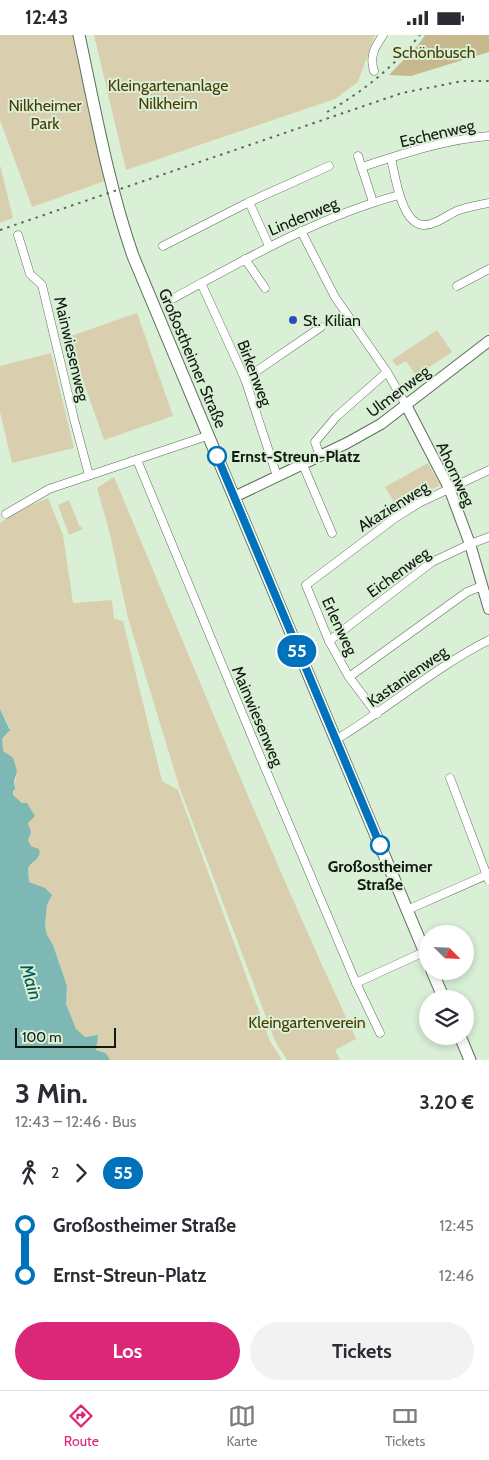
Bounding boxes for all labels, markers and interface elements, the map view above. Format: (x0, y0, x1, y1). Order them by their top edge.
text: 12:43 (25, 6, 68, 29)
park label: Schönbusch (393, 43, 475, 62)
park label: Kleingartenanlage Nilkheim (108, 76, 228, 113)
park label: Nilkheimer Park (9, 96, 82, 133)
street label: Eschenweg (398, 115, 477, 151)
street label: Lindenweg (265, 193, 342, 240)
street label: Großostheimer Straße (155, 286, 231, 431)
street label: Mainwiesenweg (50, 295, 93, 405)
place label: St. Kilian (303, 311, 361, 330)
marker: St. Kilian (287, 314, 299, 326)
street label: Birkenweg (233, 337, 276, 410)
street label: Ulmenweg (363, 361, 434, 421)
street label: Ahornweg (432, 439, 479, 510)
marker: Ernst-Streun-Platz (207, 446, 227, 466)
place label: Ernst-Streun-Platz (231, 447, 360, 466)
street label: Akazienweg (354, 477, 433, 536)
street label: Eichenweg (363, 543, 434, 602)
street label: Erlenweg (318, 594, 362, 659)
line badge: 55 (274, 635, 320, 667)
text: 55 (287, 640, 307, 662)
street label: Kastanienweg (364, 641, 452, 711)
street label: Mainwiesenweg (228, 663, 288, 770)
marker: Großostheimer Straße (370, 835, 390, 855)
place label: Großostheimer Straße (328, 857, 433, 894)
north arrow (419, 925, 474, 980)
map controls (419, 925, 474, 1045)
water label: Main (15, 960, 47, 1003)
button: layers (419, 990, 474, 1045)
park label: Kleingartenverein (248, 1013, 366, 1032)
scale bar (15, 1025, 116, 1048)
text: 100 m (22, 1028, 62, 1046)
text: 3 Min. (15, 1076, 88, 1110)
text: 3.20 € (420, 1091, 474, 1114)
text: 12:43 – 12:46 · Bus (15, 1112, 137, 1131)
icon: walk (15, 1159, 43, 1187)
icon: forward (67, 1159, 95, 1187)
text: 55 (113, 1162, 133, 1184)
text: 2 (51, 1163, 59, 1182)
text: Großostheimer Straße (53, 1214, 236, 1237)
text: 12:45 (439, 1216, 474, 1235)
text: Ernst-Streun-Platz (53, 1264, 206, 1287)
text: 12:46 (439, 1266, 474, 1285)
button: Los (15, 1322, 240, 1380)
button: Tickets (250, 1322, 474, 1380)
tab: Route (64, 1402, 99, 1450)
tab: Karte (226, 1402, 257, 1450)
tab: Tickets (385, 1402, 425, 1450)

